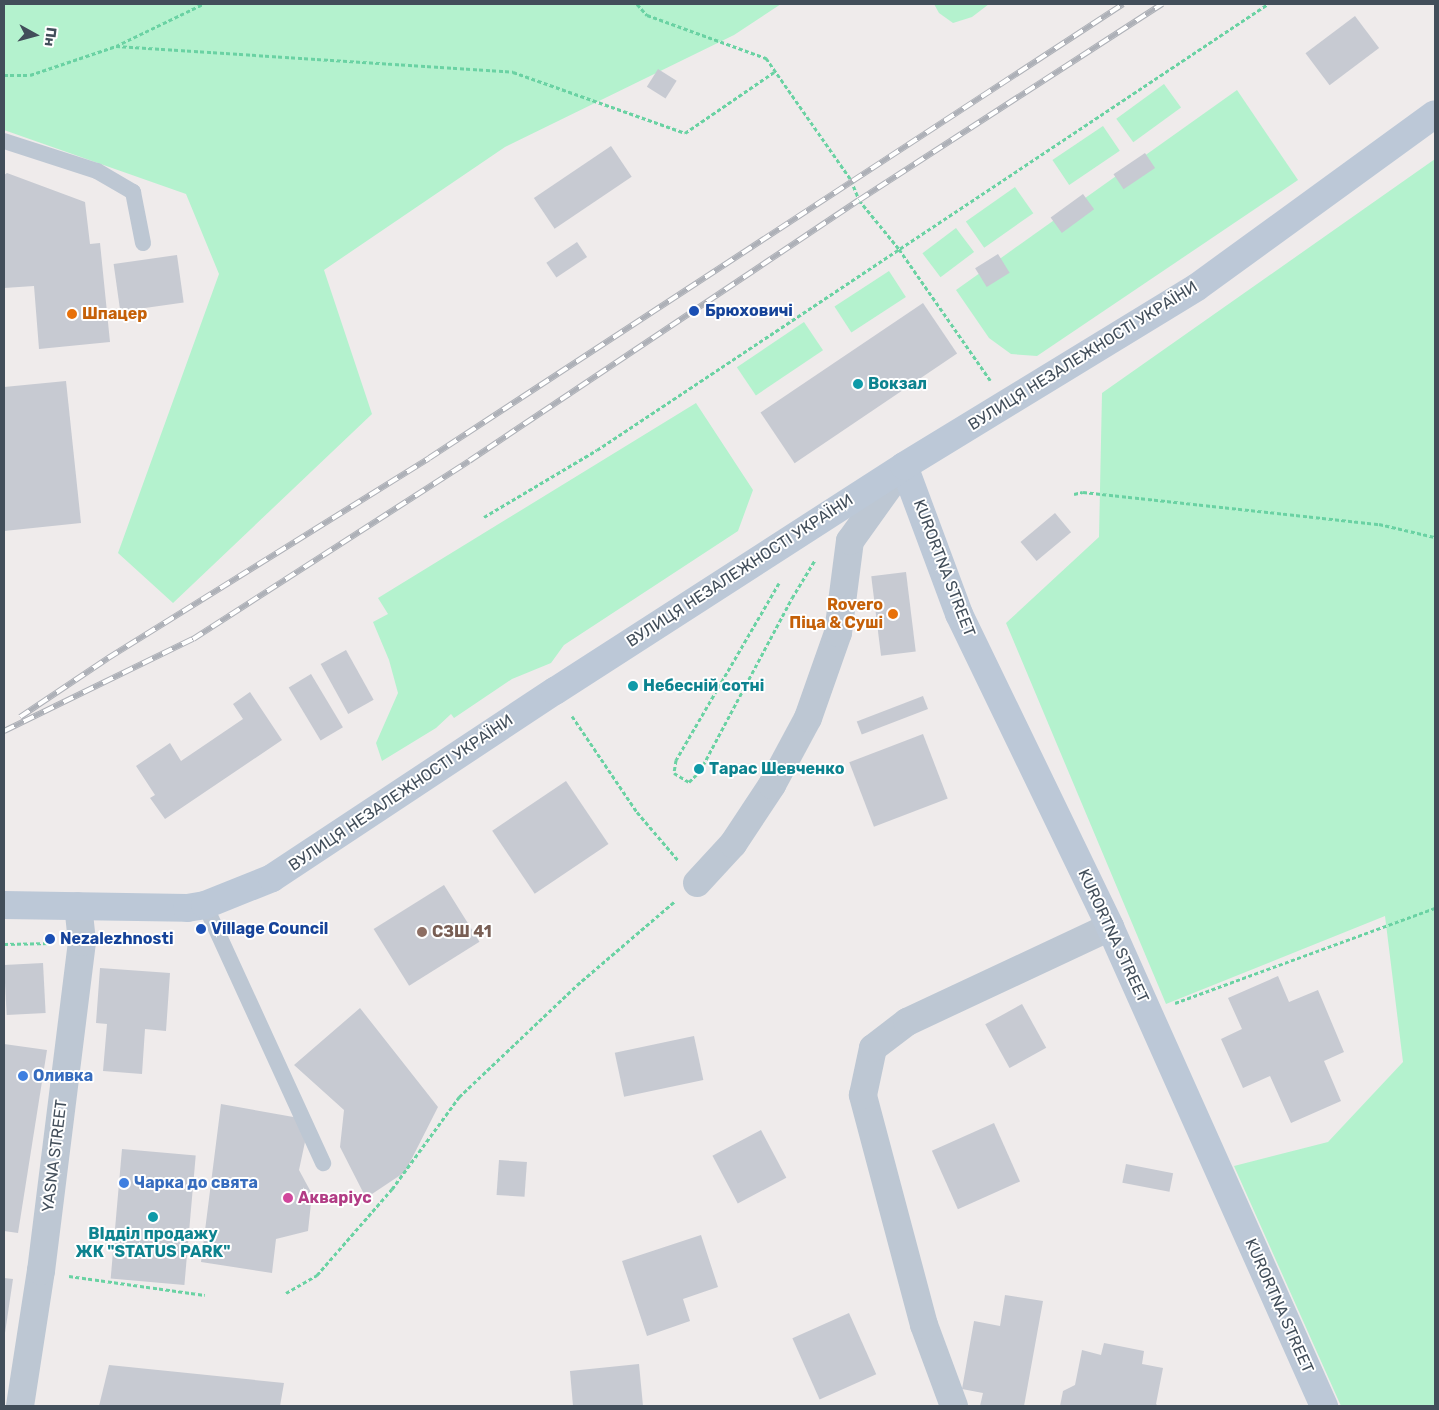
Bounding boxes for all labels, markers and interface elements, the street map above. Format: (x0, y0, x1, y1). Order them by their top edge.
north arrow (10, 10, 60, 60)
text: Пн (41, 26, 60, 48)
street label: ВУЛИЦЯ НЕЗАЛЕЖНОСТІ УКРАЇНИ (965, 277, 1201, 435)
place label: Брюховичі (705, 301, 793, 321)
place label: Шпацер (82, 304, 147, 324)
marker: Брюховичі (687, 304, 701, 318)
marker: Шпацер (66, 308, 78, 320)
place label: Вокзал (868, 374, 927, 394)
marker: Вокзал (852, 378, 864, 390)
street label: ВУЛИЦЯ НЕЗАЛЕЖНОСТІ УКРАЇНИ (623, 490, 857, 652)
street label: KURORTNA STREET (909, 497, 979, 639)
place label: Rovero Піца & Суші (789, 595, 883, 633)
marker: Rovero Піца & Суші (887, 608, 899, 620)
place label: Небесній сотні (643, 676, 764, 696)
marker: Небесній сотні (627, 680, 639, 692)
street label: ВУЛИЦЯ НЕЗАЛЕЖНОСТІ УКРАЇНИ (285, 711, 517, 875)
place label: Тарас Шевченко (709, 759, 844, 779)
marker: Тарас Шевченко (693, 763, 705, 775)
street label: KURORTNA STREET (1074, 866, 1152, 1006)
place label: Village Council (211, 919, 328, 939)
place label: СЗШ 41 (432, 922, 492, 942)
marker: Village Council (195, 923, 207, 935)
marker: СЗШ 41 (416, 926, 428, 938)
place label: Nezalezhnosti (60, 929, 173, 949)
marker: Nezalezhnosti (44, 933, 56, 945)
place label: Оливка (33, 1066, 93, 1086)
marker: Оливка (17, 1070, 29, 1082)
street label: YASNA STREET (39, 1098, 71, 1214)
place label: Чарка до свята (134, 1173, 258, 1193)
marker: Чарка до свята (118, 1177, 130, 1189)
place label: Акваріус (298, 1188, 372, 1208)
marker: Акваріус (282, 1192, 294, 1204)
marker: ВІдділ продажу ЖК "STATUS PARK" (147, 1211, 159, 1223)
place label: ВІдділ продажу ЖК "STATUS PARK" (76, 1224, 230, 1262)
street label: KURORTNA STREET (1241, 1236, 1317, 1376)

